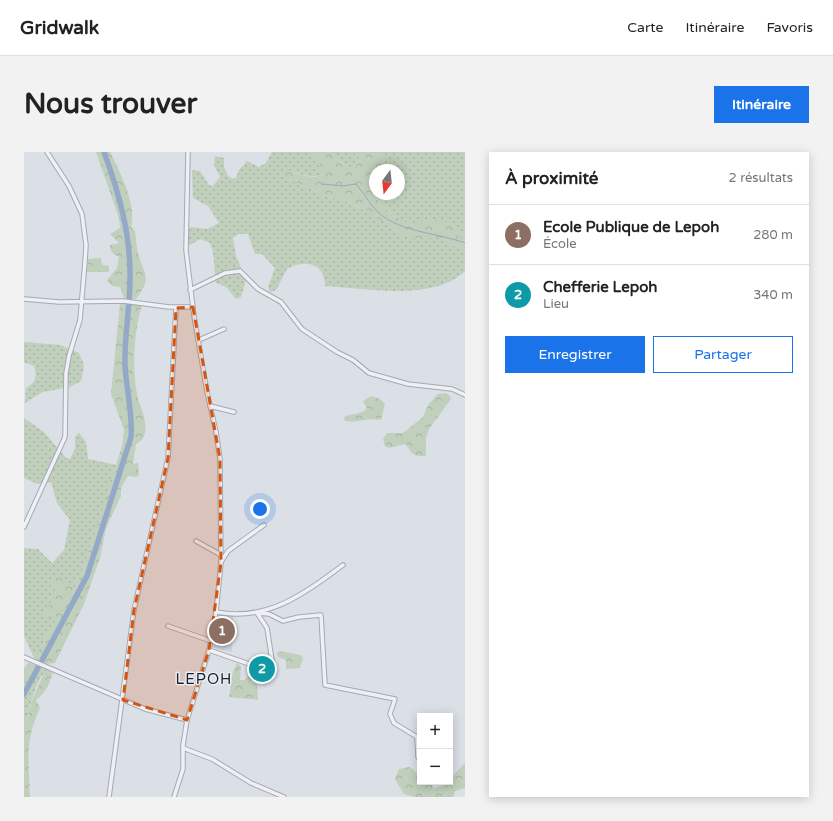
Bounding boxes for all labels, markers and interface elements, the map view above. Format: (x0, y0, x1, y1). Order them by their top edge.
text: Gridwalk (20, 17, 99, 39)
text: Carte (627, 19, 663, 36)
text: Itinéraire (685, 19, 744, 36)
text: Favoris (766, 19, 813, 36)
button: Itinéraire (714, 86, 809, 123)
text: Nous trouver (24, 87, 197, 121)
north arrow (369, 164, 405, 200)
text: À proximité (505, 168, 598, 189)
text: 2 résultats (729, 170, 793, 186)
text: Ecole Publique de Lepoh (543, 218, 719, 236)
text: 1 (514, 227, 522, 243)
text: 280 m (753, 227, 793, 243)
text: École (543, 236, 577, 252)
text: Chefferie Lepoh (543, 278, 657, 296)
text: 2 (514, 287, 522, 303)
text: 340 m (753, 287, 793, 303)
text: Lieu (543, 296, 569, 312)
button: Enregistrer (505, 336, 645, 373)
button: Partager (653, 336, 793, 373)
your location (250, 499, 270, 519)
pin: 1 (209, 616, 235, 646)
pin: 2 (249, 654, 275, 684)
district label: LEPOH (176, 670, 232, 688)
map controls (417, 713, 453, 785)
button: + (417, 713, 453, 749)
button: − (417, 749, 453, 785)

